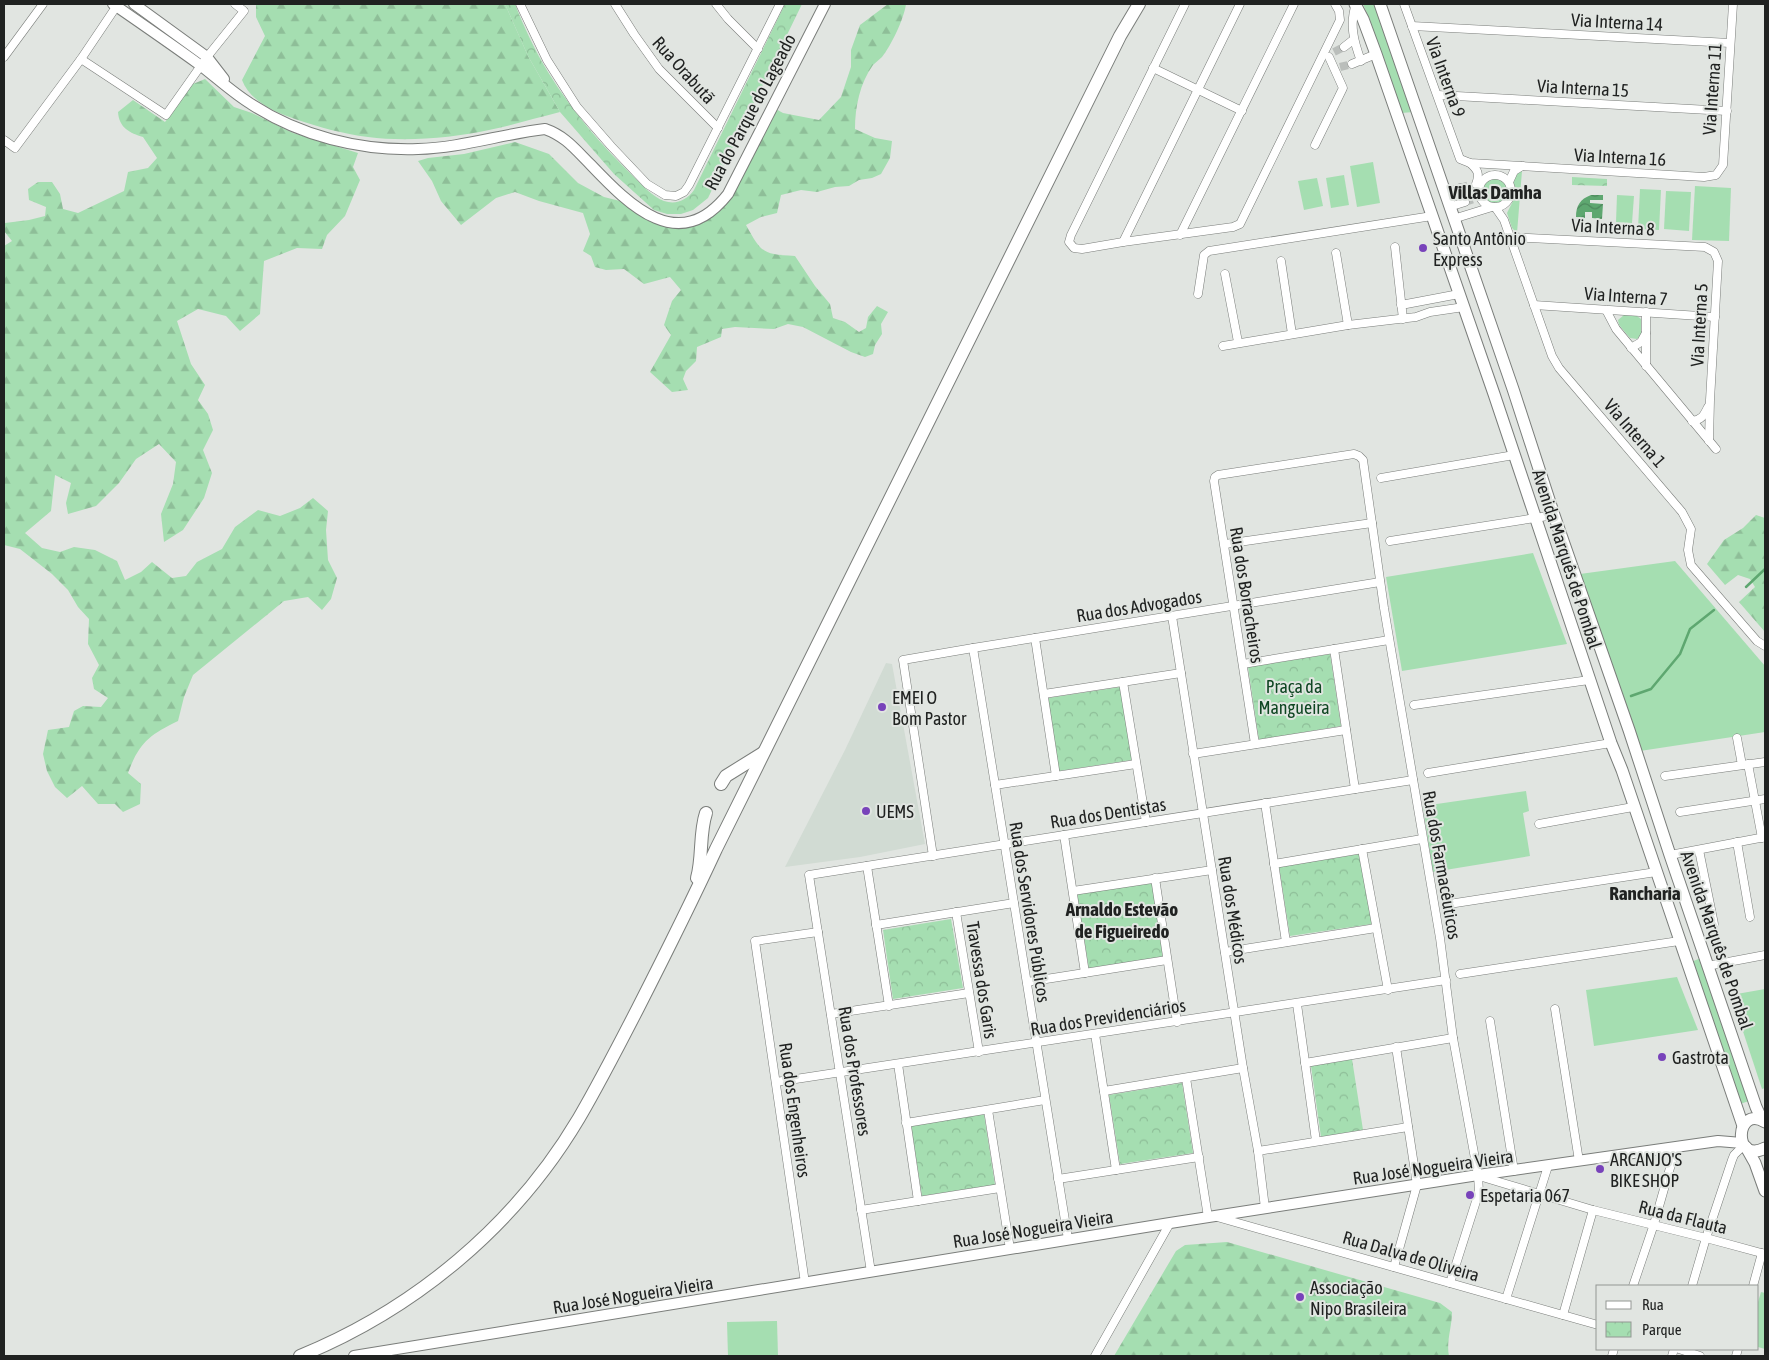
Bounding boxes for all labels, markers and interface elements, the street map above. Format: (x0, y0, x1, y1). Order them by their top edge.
street label: Via Interna 14 (1570, 9, 1664, 35)
street label: Rua do Parque do Lageado (700, 30, 800, 194)
street label: Rua Orabutã (648, 32, 720, 108)
street label: Via Interna 9 (1422, 34, 1470, 120)
street label: Via Interna 11 (1698, 42, 1726, 136)
street label: Via Interna 15 (1536, 75, 1630, 101)
street label: Via Interna 16 (1573, 144, 1667, 170)
district label: Villas Damha (1447, 181, 1542, 203)
street label: Via Interna 8 (1571, 214, 1655, 240)
place label: Santo Antônio Express (1433, 228, 1526, 270)
marker: Santo Antônio Express (1417, 242, 1429, 254)
street label: Via Interna 7 (1584, 283, 1668, 309)
street label: Via Interna 5 (1686, 283, 1712, 367)
street label: Via Interna 1 (1600, 395, 1670, 471)
street label: Avenida Marquês de Pombal (1528, 467, 1606, 652)
street label: Rua dos Borracheiros (1226, 525, 1268, 665)
street label: Rua dos Advogados (1075, 586, 1203, 626)
park label: Praça da Mangueira (1258, 676, 1330, 718)
place label: EMEI O Bom Pastor (892, 687, 967, 729)
marker: EMEI O Bom Pastor (876, 701, 888, 713)
street label: Rua dos Farmacêuticos (1419, 789, 1465, 941)
street label: Rua dos Dentistas (1049, 793, 1167, 833)
place label: UEMS (876, 801, 914, 822)
marker: UEMS (860, 805, 872, 817)
street label: Rua dos Servidores Públicos (1005, 820, 1055, 1004)
street label: Avenida Marquês de Pombal (1677, 848, 1757, 1032)
street label: Rua dos Médicos (1214, 855, 1252, 965)
district label: Rancharia (1609, 882, 1681, 904)
district label: Arnaldo Estevão de Figueiredo (1065, 898, 1178, 942)
street label: Travessa dos Garis (962, 920, 1002, 1040)
street label: Rua dos Previdenciários (1029, 994, 1187, 1040)
street label: Rua dos Professores (834, 1005, 876, 1137)
street label: Rua dos Engenheiros (775, 1041, 815, 1179)
place label: Gastrota (1672, 1047, 1729, 1068)
marker: Gastrota (1656, 1051, 1668, 1063)
street label: Rua José Nogueira Vieira (1351, 1145, 1515, 1189)
place label: ARCANJO'S BIKE SHOP (1610, 1149, 1682, 1191)
marker: ARCANJO'S BIKE SHOP (1594, 1163, 1606, 1175)
place label: Espetaria 067 (1480, 1185, 1570, 1206)
marker: Espetaria 067 (1464, 1189, 1476, 1201)
street label: Rua da Flauta (1637, 1196, 1729, 1238)
street label: Rua José Nogueira Vieira (951, 1206, 1115, 1252)
street label: Rua Dalva de Oliveira (1340, 1226, 1482, 1286)
street label: Rua José Nogueira Vieira (551, 1272, 715, 1318)
place label: Associação Nipo Brasileira (1310, 1277, 1407, 1319)
legend (1596, 1285, 1759, 1350)
marker: Associação Nipo Brasileira (1294, 1291, 1306, 1303)
text: Rua (1642, 1296, 1664, 1313)
text: Parque (1642, 1321, 1682, 1338)

